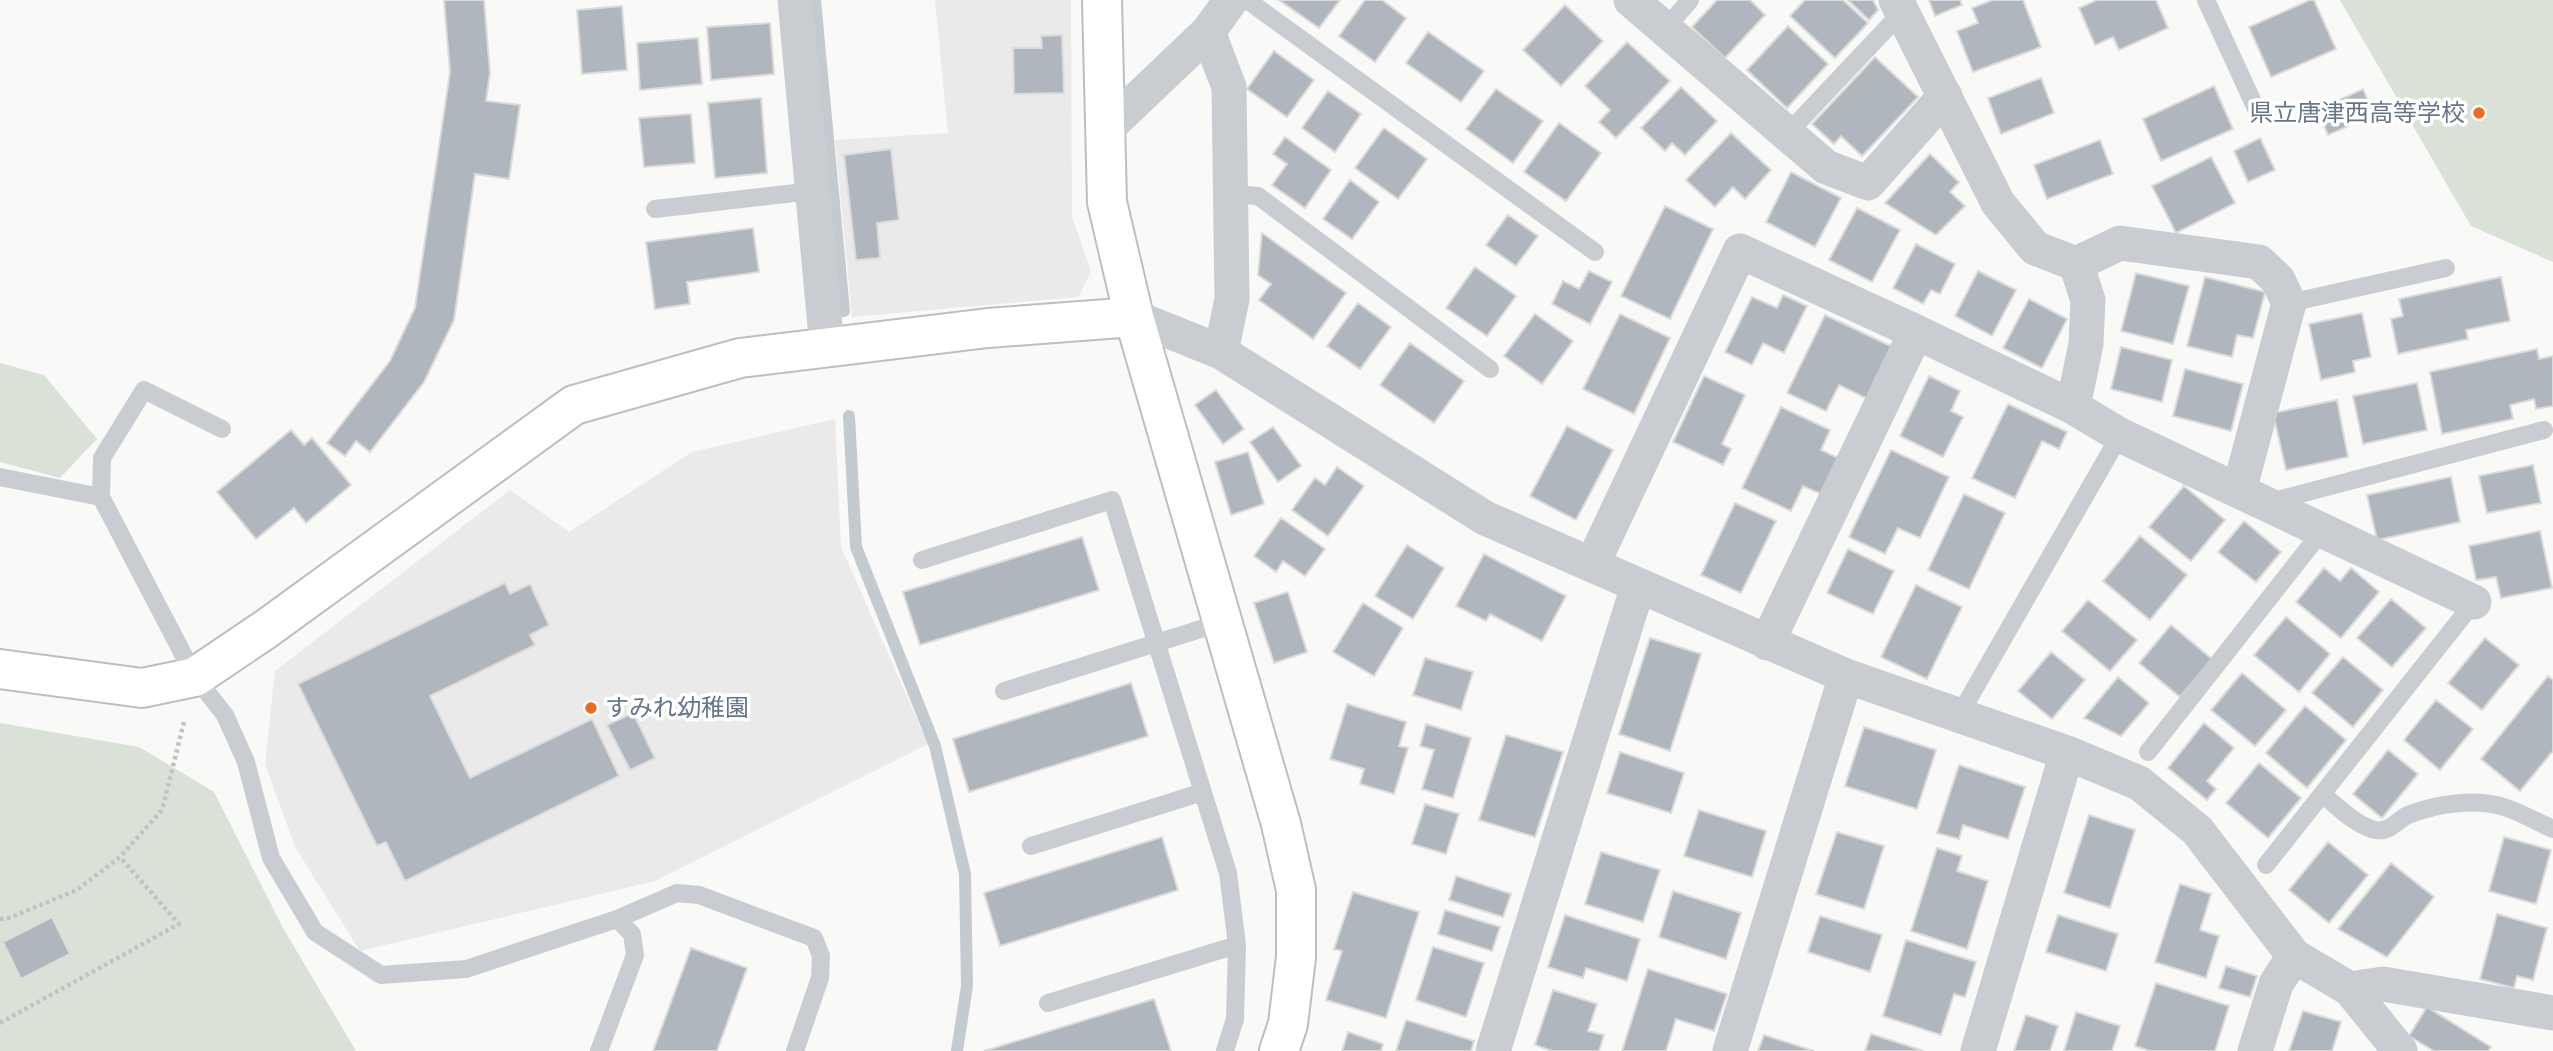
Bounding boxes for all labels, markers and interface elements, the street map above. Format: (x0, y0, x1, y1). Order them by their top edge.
place label: 県立唐津西高等学校 (2249, 99, 2465, 127)
marker: 県立唐津西高等学校 (2471, 105, 2487, 121)
place label: すみれ幼稚園 (605, 694, 749, 722)
marker: すみれ幼稚園 (583, 700, 599, 716)

